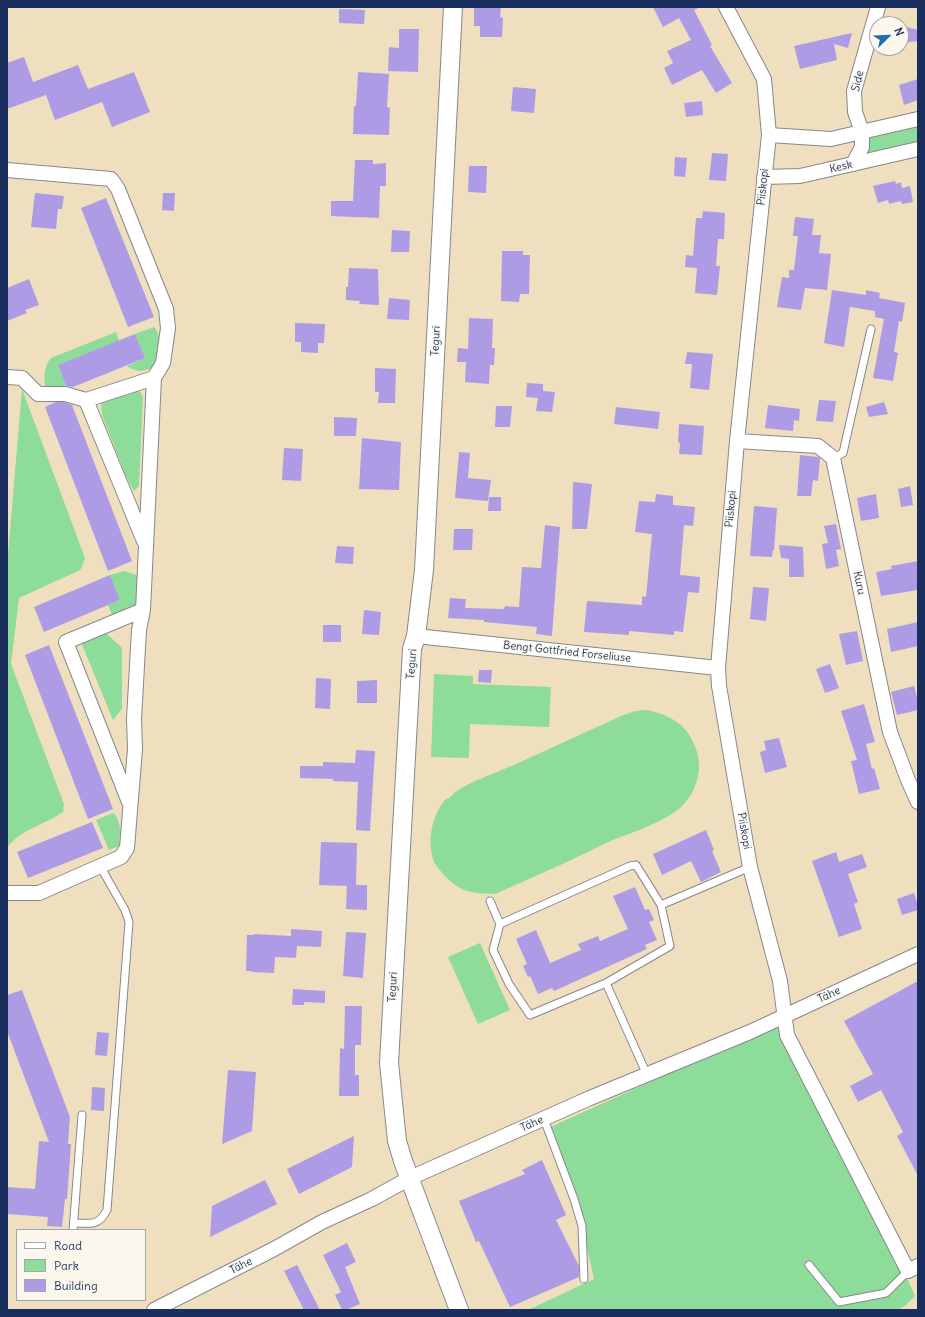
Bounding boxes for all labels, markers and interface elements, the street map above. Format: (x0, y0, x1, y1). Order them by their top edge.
north arrow (869, 16, 909, 56)
text: N (891, 25, 907, 38)
street label: Side (849, 69, 867, 93)
street label: Kesk (828, 158, 854, 176)
street label: Piiskopi (755, 168, 771, 206)
street label: Teguri (429, 325, 443, 357)
street label: Piiskopi (723, 490, 739, 528)
street label: Kuru (850, 570, 868, 596)
street label: Bengt Gottfried Forseliuse (502, 639, 632, 665)
street label: Teguri (404, 648, 420, 680)
street label: Piiskopi (734, 812, 754, 850)
street label: Teguri (386, 971, 400, 1003)
street label: Tähe (816, 984, 842, 1006)
street label: Tähe (519, 1113, 545, 1135)
legend (16, 1229, 146, 1301)
text: Road (54, 1238, 82, 1253)
street label: Tähe (227, 1255, 255, 1277)
text: Park (54, 1258, 79, 1273)
text: Building (54, 1278, 98, 1293)

